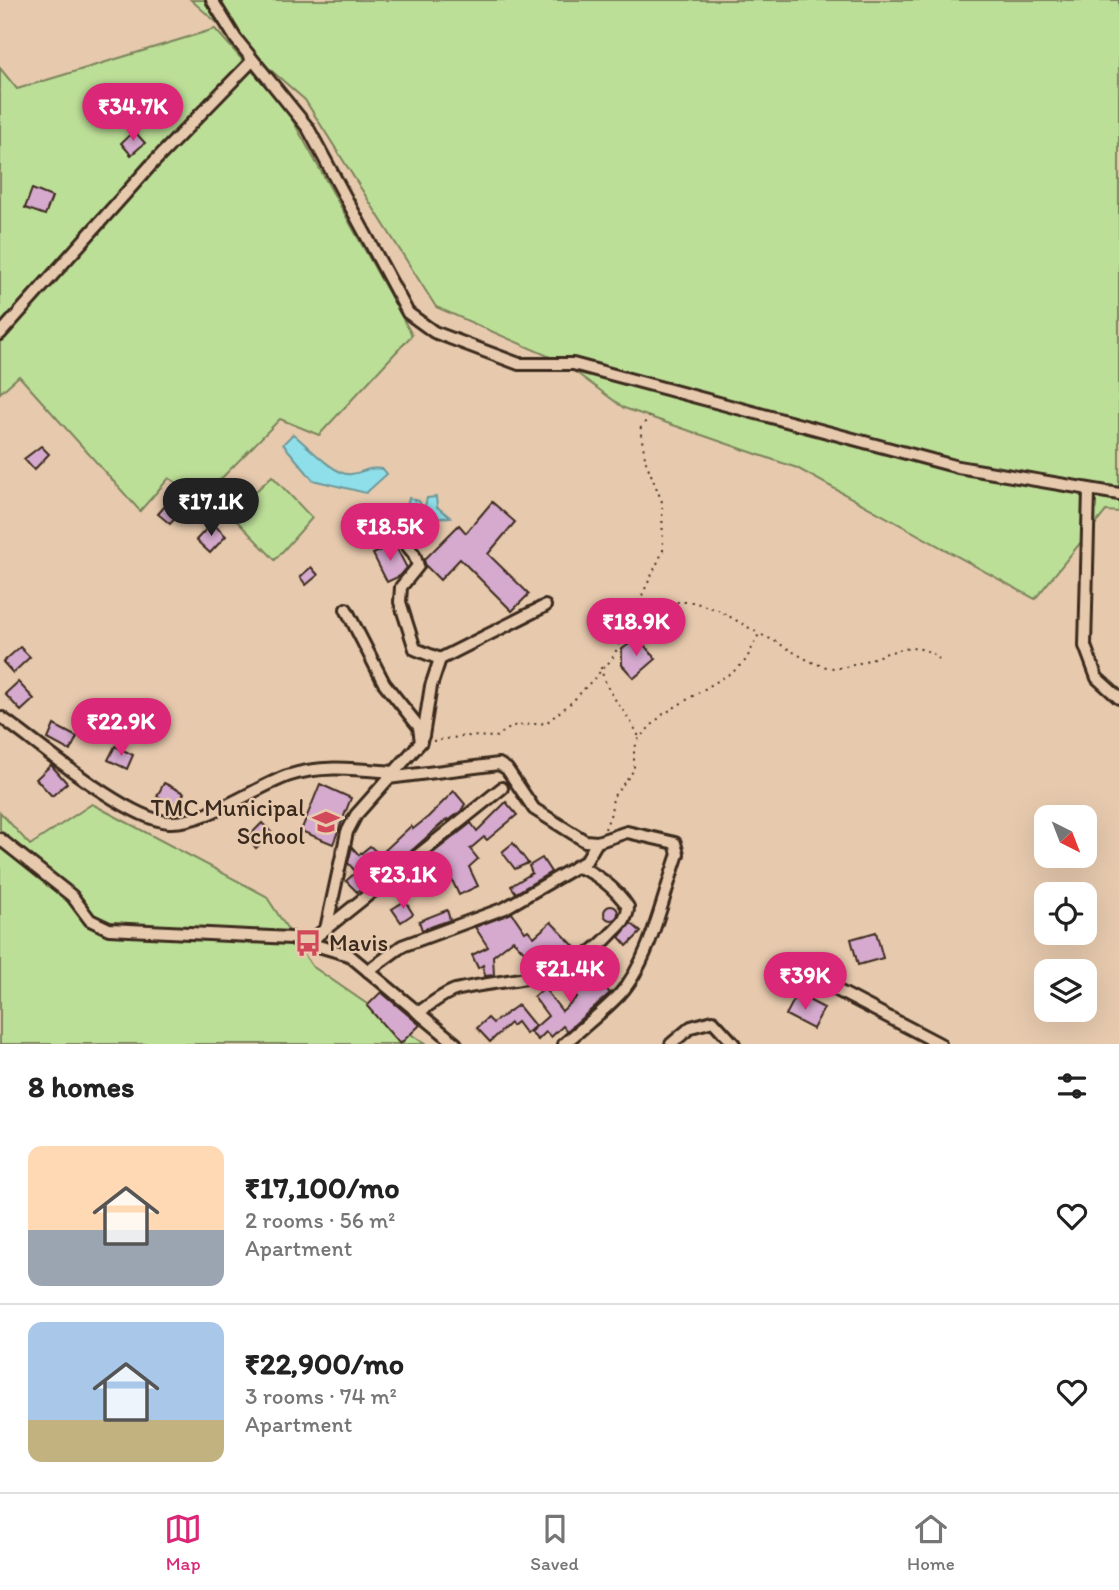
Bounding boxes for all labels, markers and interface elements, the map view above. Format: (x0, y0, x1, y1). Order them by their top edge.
pin: ₹34.7K (76, 83, 190, 143)
text: ₹34.7K (98, 92, 168, 120)
pin: ₹17.1K (154, 478, 268, 538)
text: ₹17.1K (179, 487, 243, 515)
pin: ₹18.5K (333, 504, 447, 563)
text: ₹18.5K (357, 512, 423, 540)
pin: ₹18.9K (579, 598, 693, 658)
text: ₹18.9K (603, 607, 669, 635)
pin: ₹22.9K (64, 698, 178, 758)
text: ₹22.9K (87, 707, 155, 735)
place label: TMC Municipal School (150, 793, 305, 850)
north arrow (1034, 805, 1097, 868)
map controls (1034, 805, 1097, 1022)
school or university icon: TMC Municipal School (311, 807, 341, 837)
pin: ₹23.1K (346, 852, 460, 911)
text: ₹23.1K (370, 860, 436, 888)
button: locate (1034, 882, 1097, 945)
bus stop icon: Mavis (293, 928, 323, 958)
place label: Mavis (329, 928, 388, 957)
pin: ₹21.4K (513, 946, 627, 1005)
pin: ₹39K (764, 953, 846, 1012)
text: ₹21.4K (536, 954, 604, 982)
button: layers (1034, 959, 1097, 1022)
text: ₹39K (780, 961, 830, 989)
icon: filters (1053, 1067, 1091, 1105)
text: 8 homes (28, 1068, 135, 1105)
text: ₹17,100/mo (245, 1169, 400, 1206)
icon: home (84, 1174, 168, 1258)
icon: heart (1053, 1197, 1091, 1235)
text: 2 rooms · 56 m² (245, 1206, 396, 1234)
text: Apartment (245, 1234, 352, 1262)
text: ₹22,900/mo (245, 1345, 404, 1382)
icon: home (84, 1350, 168, 1434)
icon: heart (1053, 1373, 1091, 1411)
text: 3 rooms · 74 m² (245, 1382, 397, 1410)
text: Apartment (245, 1410, 352, 1438)
tab: Map (164, 1510, 202, 1575)
tab: Saved (530, 1510, 579, 1575)
tab: Home (907, 1510, 955, 1575)

